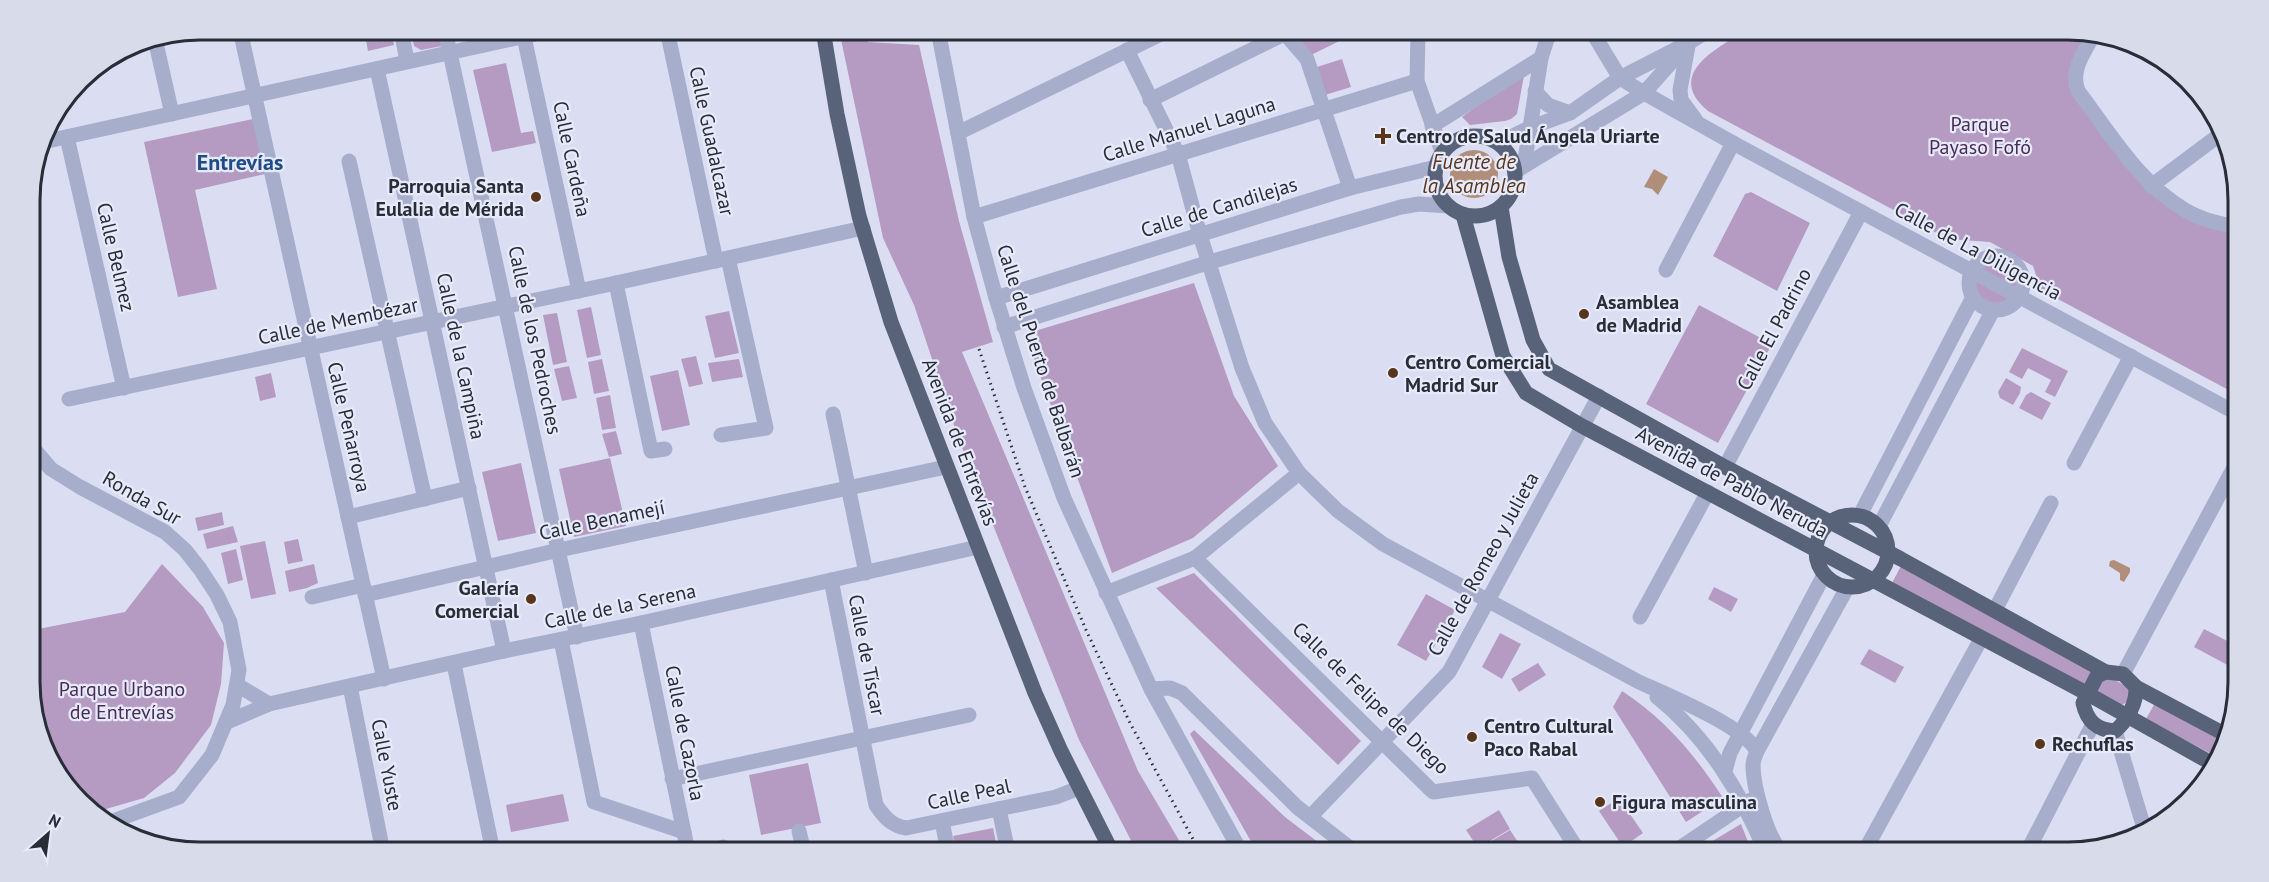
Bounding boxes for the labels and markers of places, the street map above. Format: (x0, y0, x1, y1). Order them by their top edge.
place label: Centro de Salud Ángela Uriarte (1396, 123, 1660, 149)
marker: Centro de Salud Ángela Uriarte (1374, 127, 1392, 145)
place label: Parroquia Santa Eulalia de Mérida (376, 173, 524, 222)
marker: Parroquia Santa Eulalia de Mérida (529, 190, 543, 204)
place label: Asamblea de Madrid (1596, 289, 1682, 338)
marker: Asamblea de Madrid (1577, 307, 1591, 321)
place label: Centro Comercial Madrid Sur (1405, 349, 1550, 398)
marker: Centro Comercial Madrid Sur (1386, 366, 1400, 380)
place label: Galería Comercial (435, 575, 519, 624)
marker: Galería Comercial (524, 592, 538, 606)
place label: Centro Cultural Paco Rabal (1484, 713, 1613, 762)
marker: Centro Cultural Paco Rabal (1465, 730, 1479, 744)
place label: Rechuflas (2052, 731, 2134, 757)
marker: Rechuflas (2033, 737, 2047, 751)
place label: Figura masculina (1612, 789, 1757, 815)
marker: Figura masculina (1593, 795, 1607, 809)

